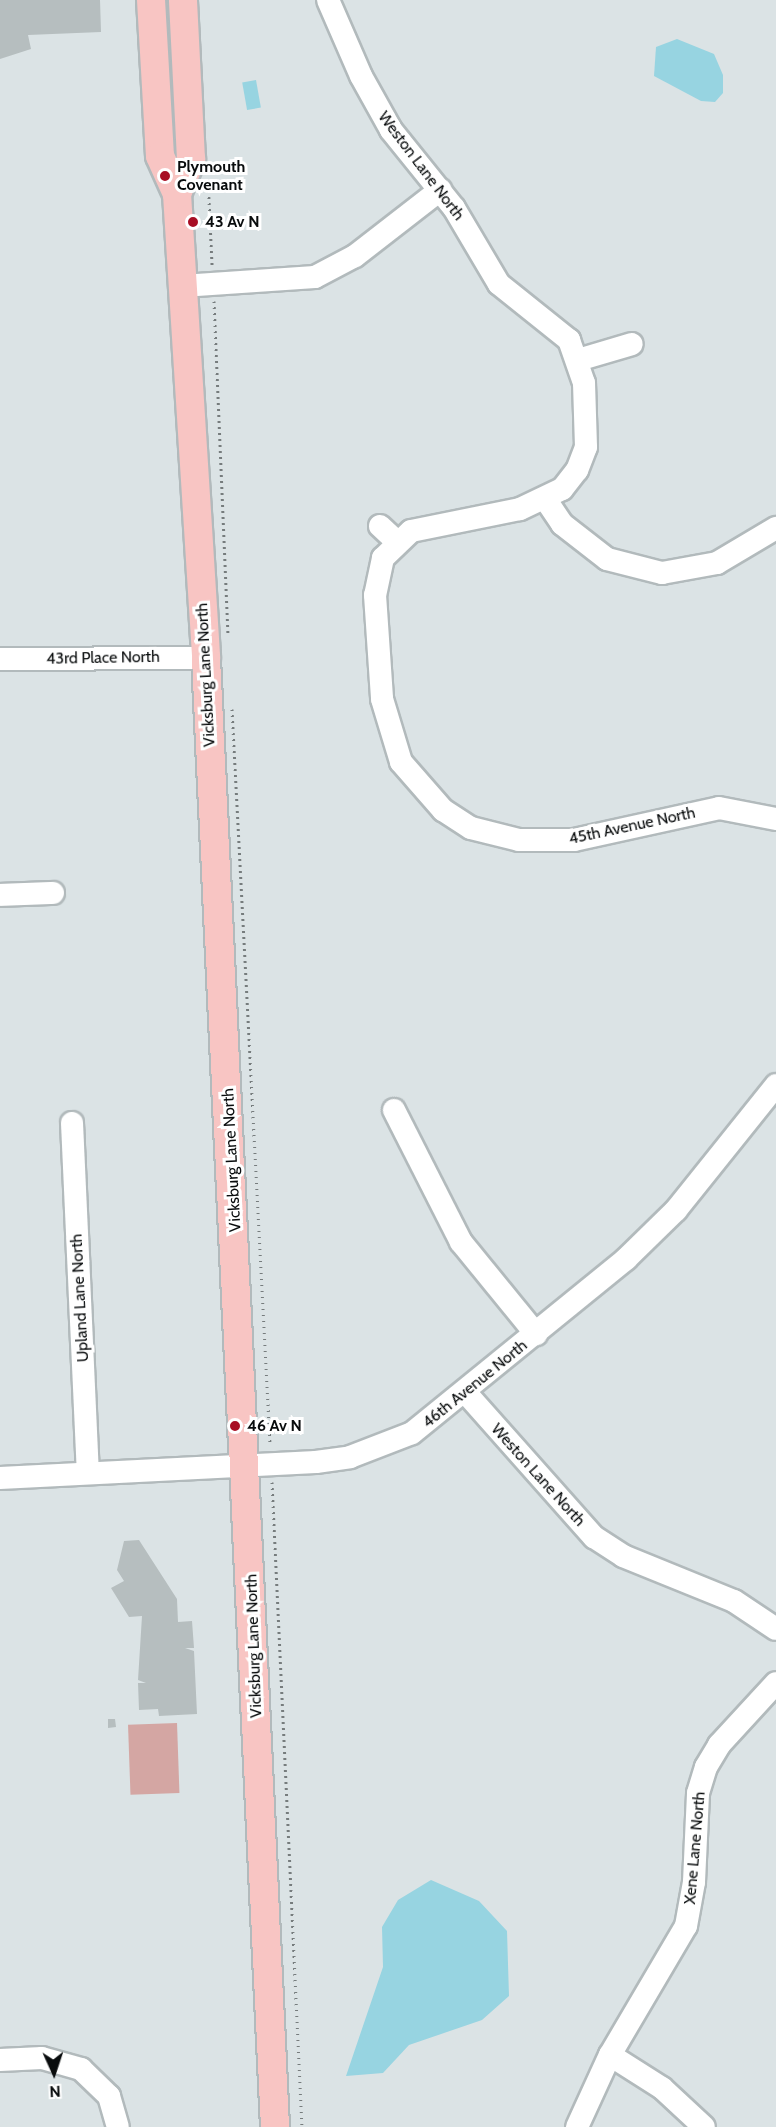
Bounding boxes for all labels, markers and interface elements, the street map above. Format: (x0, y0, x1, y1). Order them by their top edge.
street label: Weston Lane North (374, 108, 468, 224)
place label: Plymouth Covenant (177, 157, 245, 195)
marker: Plymouth Covenant (158, 169, 172, 183)
place label: 43 Av N (205, 212, 259, 232)
marker: 43 Av N (186, 215, 200, 229)
street label: Vicksburg Lane North (193, 603, 219, 747)
street label: 43rd Place North (46, 647, 160, 669)
street label: 45th Avenue North (567, 803, 697, 849)
street label: Vicksburg Lane North (219, 1088, 245, 1232)
street label: Upland Lane North (67, 1233, 93, 1363)
street label: 46th Avenue North (419, 1336, 531, 1432)
place label: 46 Av N (247, 1416, 302, 1436)
marker: 46 Av N (228, 1419, 242, 1433)
street label: Weston Lane North (487, 1420, 589, 1530)
street label: Vicksburg Lane North (242, 1574, 266, 1718)
street label: Xene Lane North (681, 1791, 709, 1905)
north arrow (24, 2043, 84, 2103)
text: N (49, 2082, 61, 2101)

